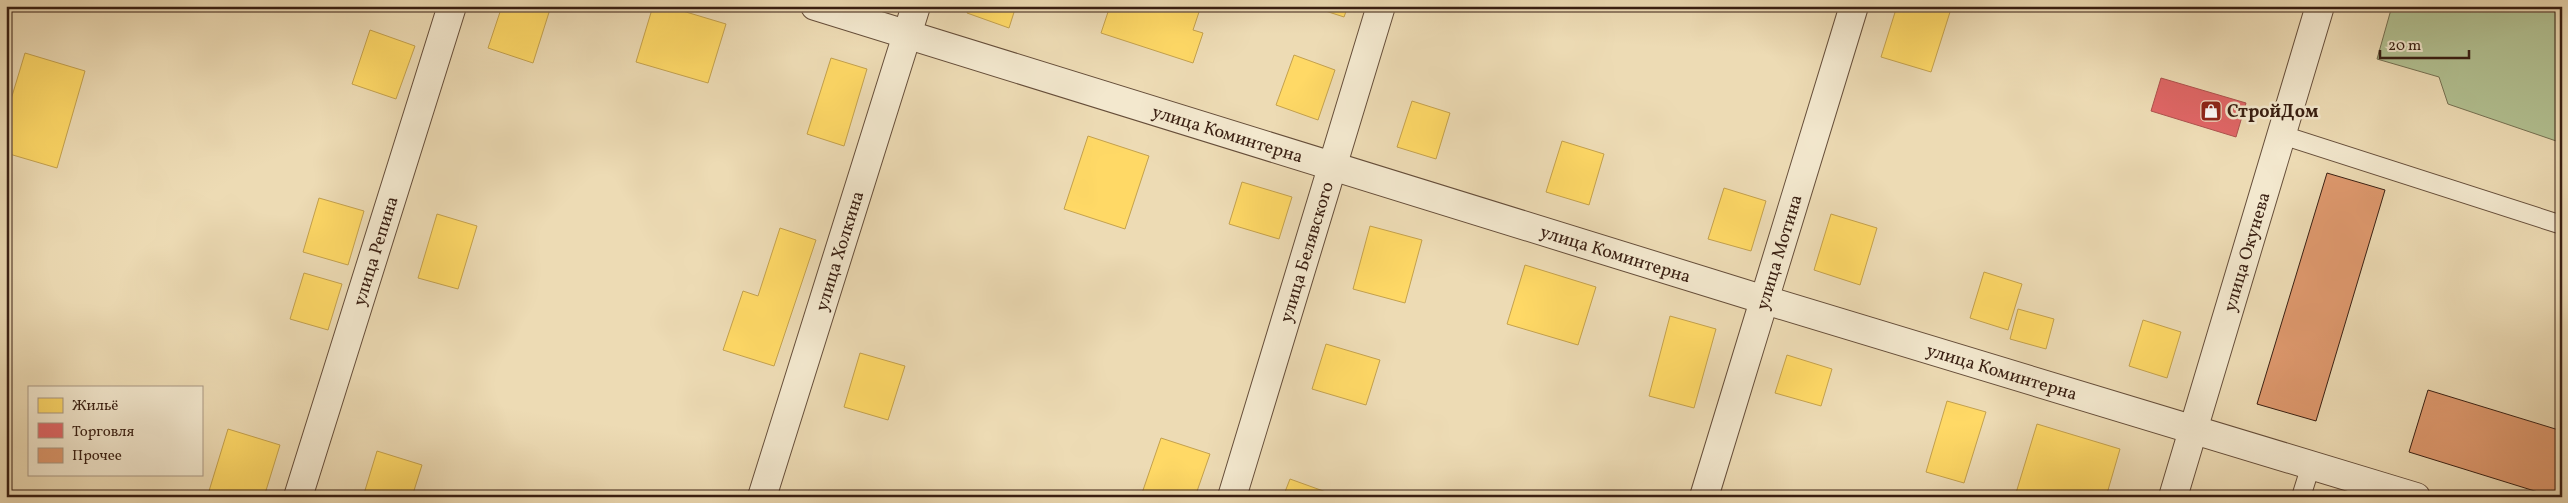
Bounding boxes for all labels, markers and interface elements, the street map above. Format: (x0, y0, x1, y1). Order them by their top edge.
scale bar (2380, 28, 2469, 60)
text: 20 m (2388, 36, 2421, 57)
shop icon: СтройДом (2199, 99, 2223, 123)
street label: улица Коминтерна (1149, 100, 1306, 170)
place label: СтройДом (2227, 100, 2319, 125)
street label: улица Белявского (1275, 179, 1341, 326)
street label: улица Холкина (810, 188, 871, 315)
street label: улица Окунева (2218, 189, 2278, 315)
street label: улица Мотина (1751, 192, 1810, 313)
street label: улица Репина (348, 193, 406, 309)
street label: улица Коминтерна (1537, 220, 1694, 290)
street label: улица Коминтерна (1923, 338, 2080, 408)
legend (28, 386, 202, 476)
text: Жильё (72, 396, 118, 417)
text: Торговля (72, 422, 134, 443)
text: Прочее (72, 446, 122, 467)

